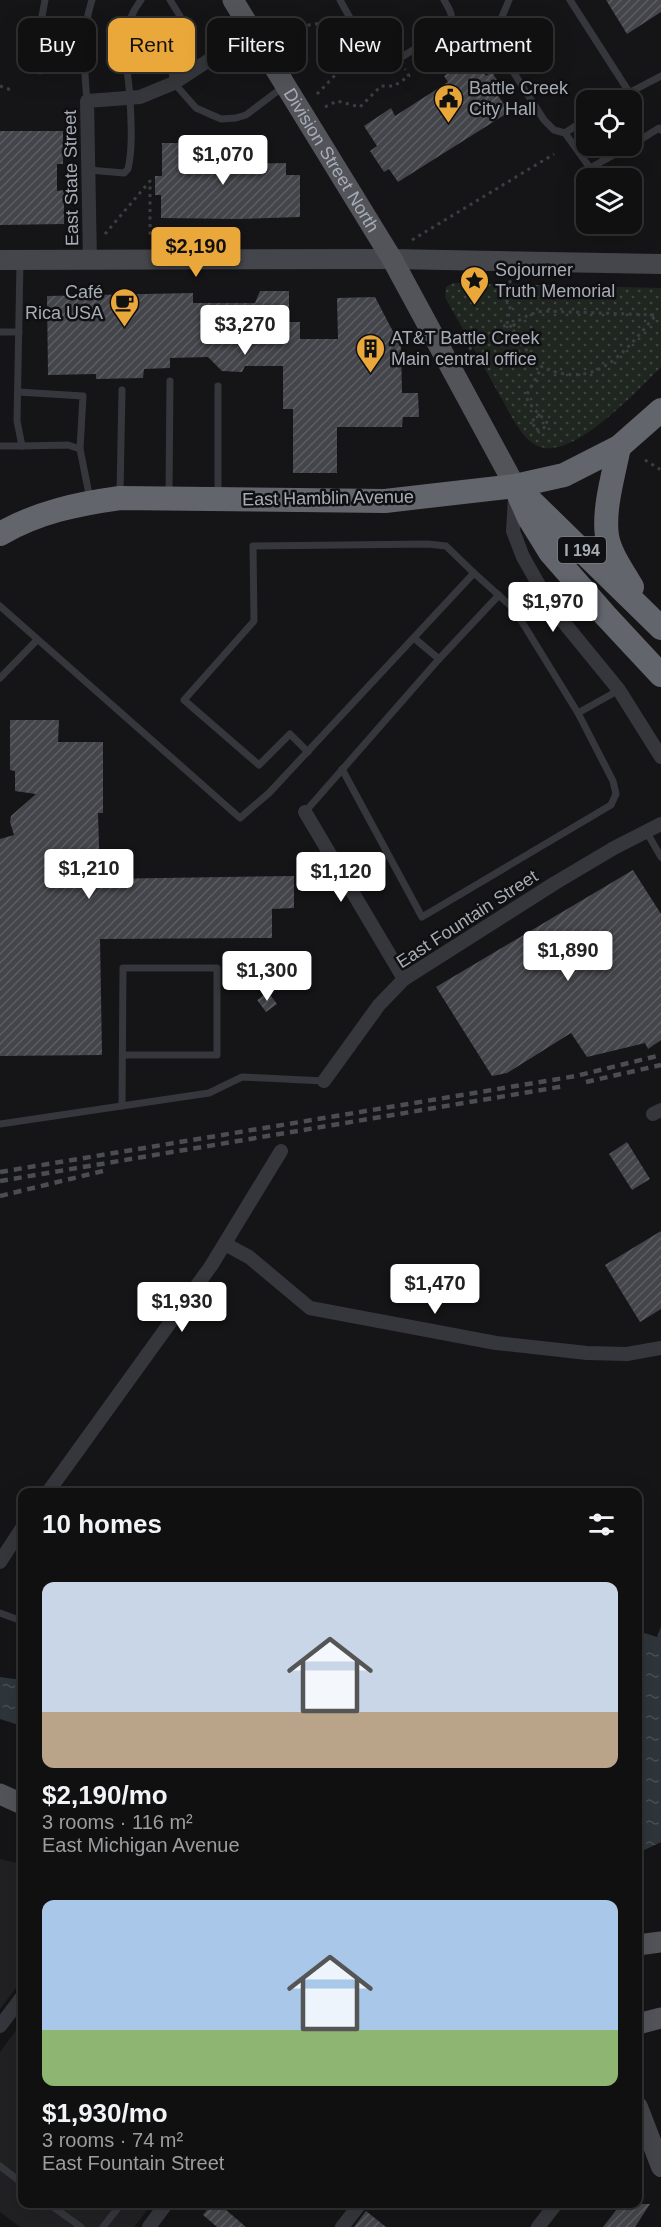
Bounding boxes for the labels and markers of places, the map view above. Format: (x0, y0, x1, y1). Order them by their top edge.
place label: Battle Creek City Hall (469, 78, 569, 119)
public building icon: Battle Creek City Hall (432, 82, 464, 124)
pin: $1,070 (174, 135, 272, 186)
pin: $2,190 (147, 227, 245, 278)
place label: Sojourner Truth Memorial (495, 260, 615, 301)
place icon: Sojourner Truth Memorial (458, 264, 490, 306)
place label: Café Rica USA (25, 282, 103, 323)
cafe icon: Café Rica USA (108, 286, 140, 328)
pin: $3,270 (196, 305, 294, 356)
place label: AT&T Battle Creek Main central office (391, 328, 540, 369)
building icon: AT&T Battle Creek Main central office (354, 332, 386, 374)
pin: $1,970 (504, 582, 602, 633)
pin: $1,210 (40, 849, 138, 900)
pin: $1,120 (292, 852, 390, 903)
pin: $1,890 (519, 931, 617, 982)
pin: $1,300 (218, 951, 316, 1002)
pin: $1,470 (386, 1264, 484, 1315)
pin: $1,930 (133, 1282, 231, 1333)

